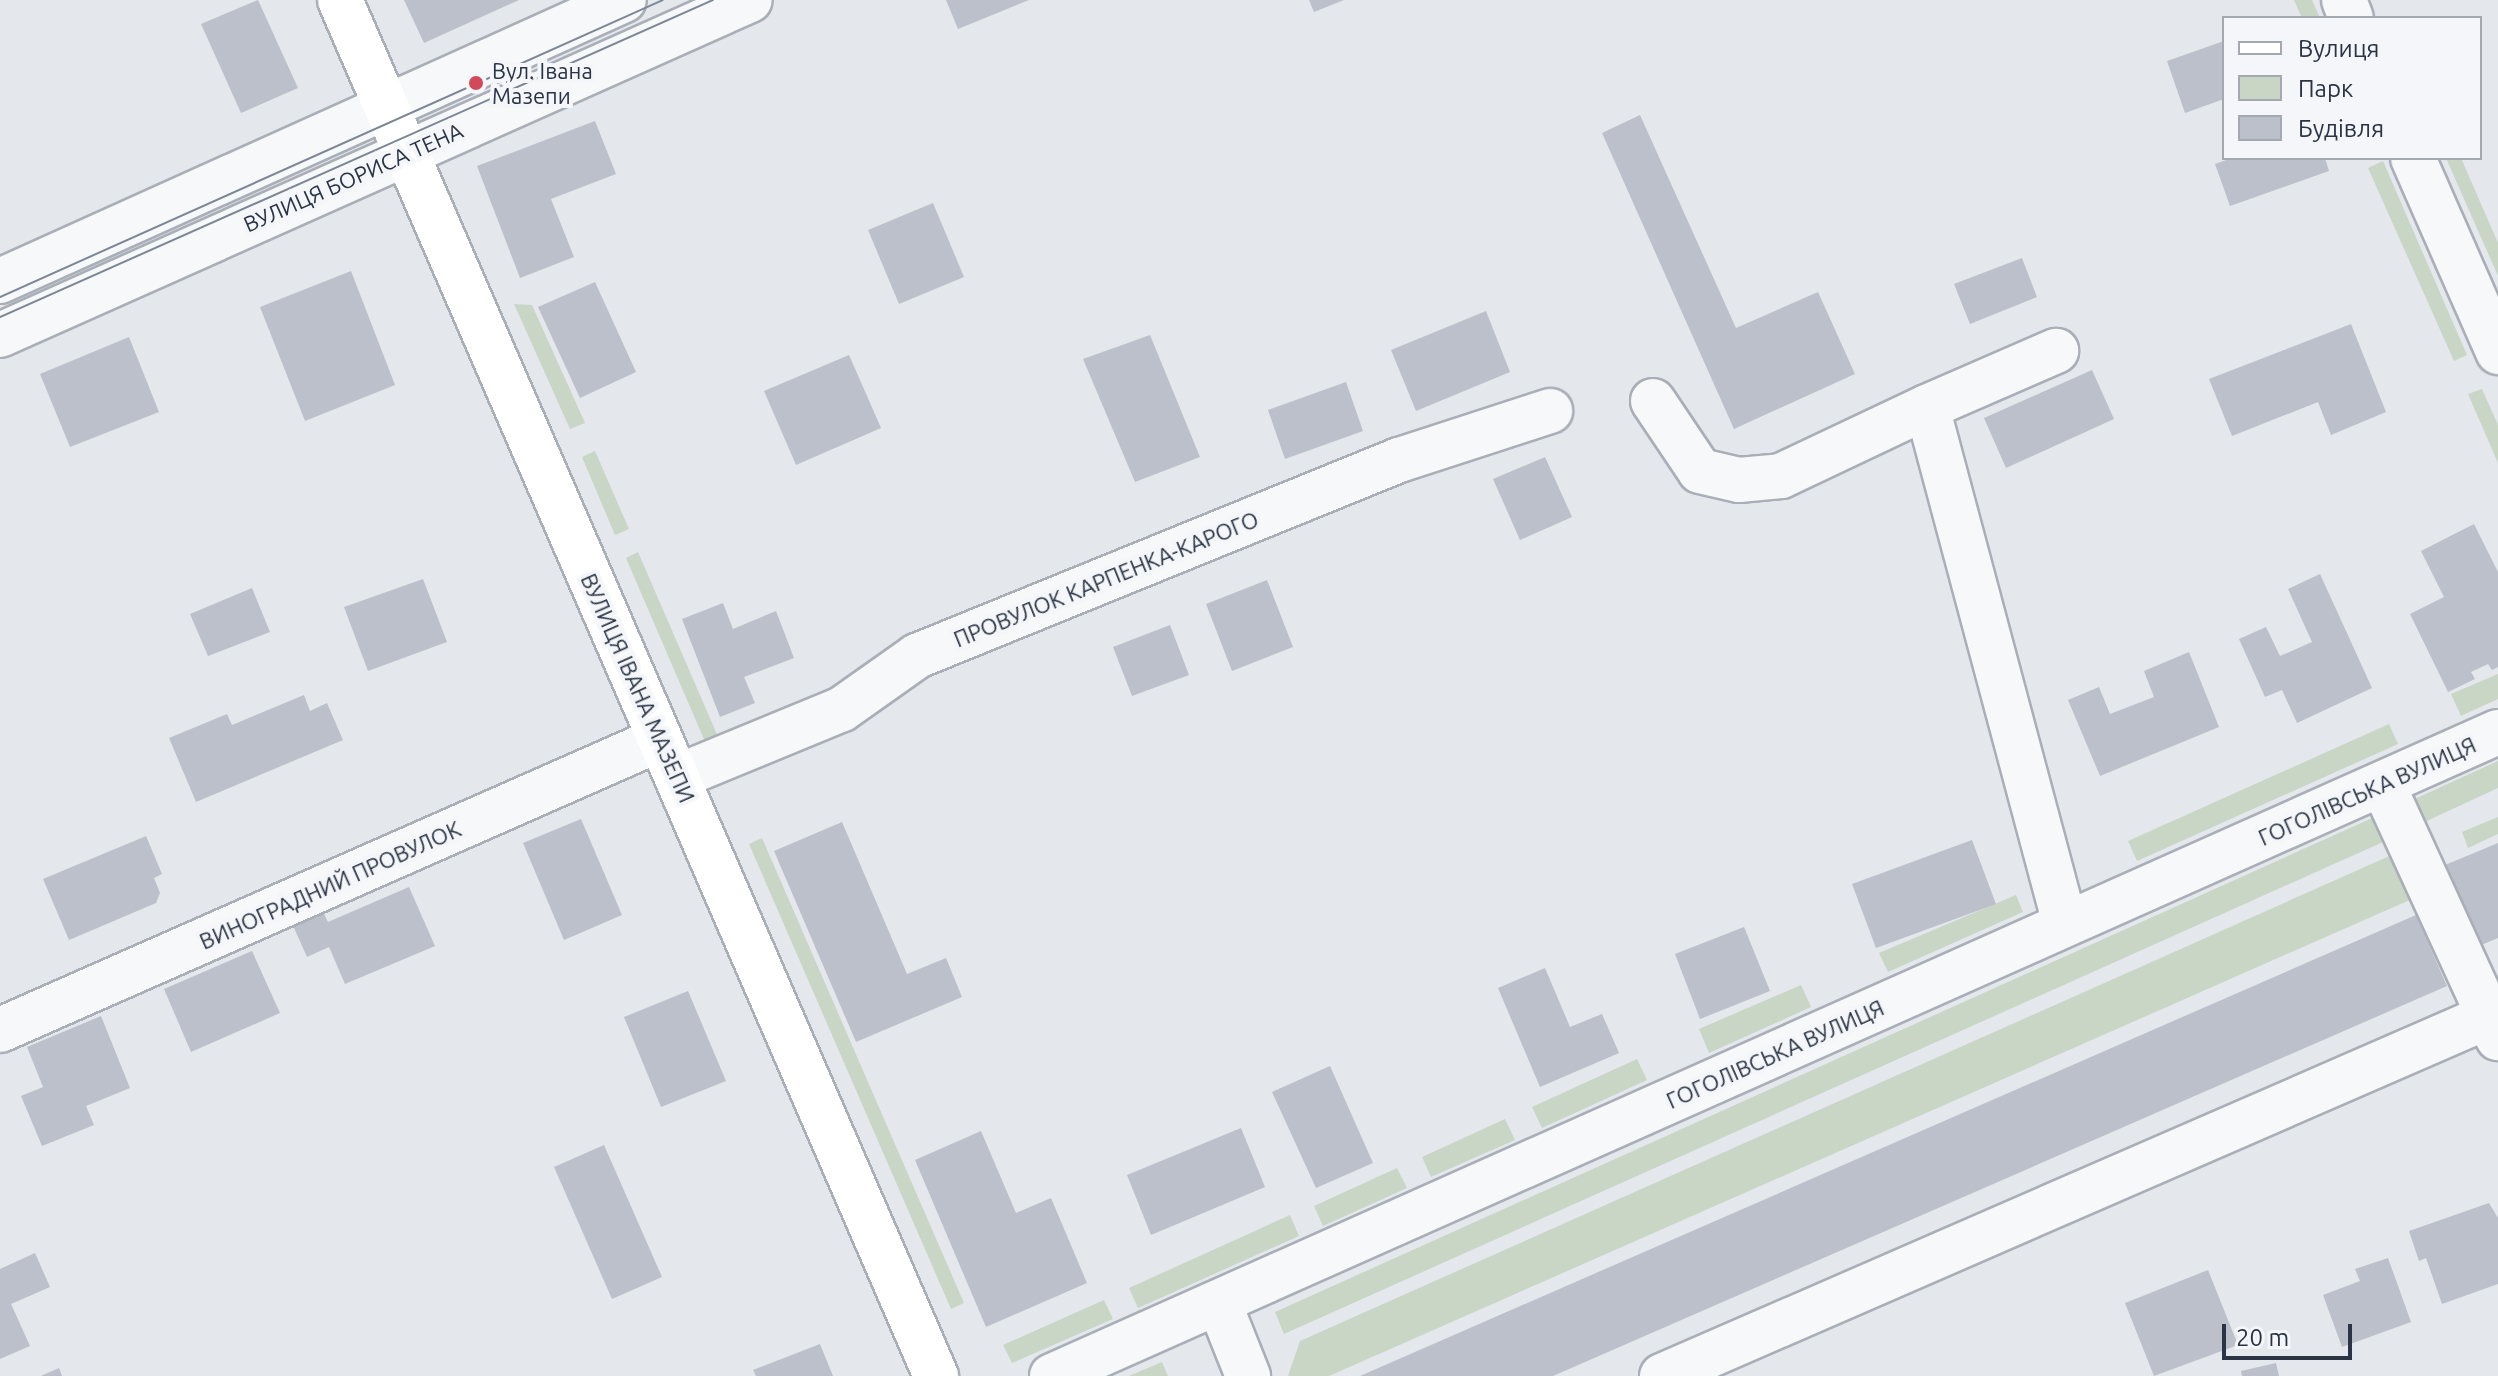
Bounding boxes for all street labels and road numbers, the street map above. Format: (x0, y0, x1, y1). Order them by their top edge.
street label: ВУЛИЦЯ БОРИСА ТЕНА (239, 117, 467, 237)
street label: ПРОВУЛОК КАРПЕНКА-КАРОГО (950, 506, 1262, 652)
street label: ВУЛИЦЯ ІВАНА МАЗЕПИ (576, 569, 700, 807)
street label: ГОГОЛІВСЬКА ВУЛИЦЯ (2254, 731, 2480, 851)
street label: ВИНОГРАДНИЙ ПРОВУЛОК (195, 815, 465, 955)
street label: ГОГОЛІВСЬКА ВУЛИЦЯ (1662, 994, 1888, 1114)

